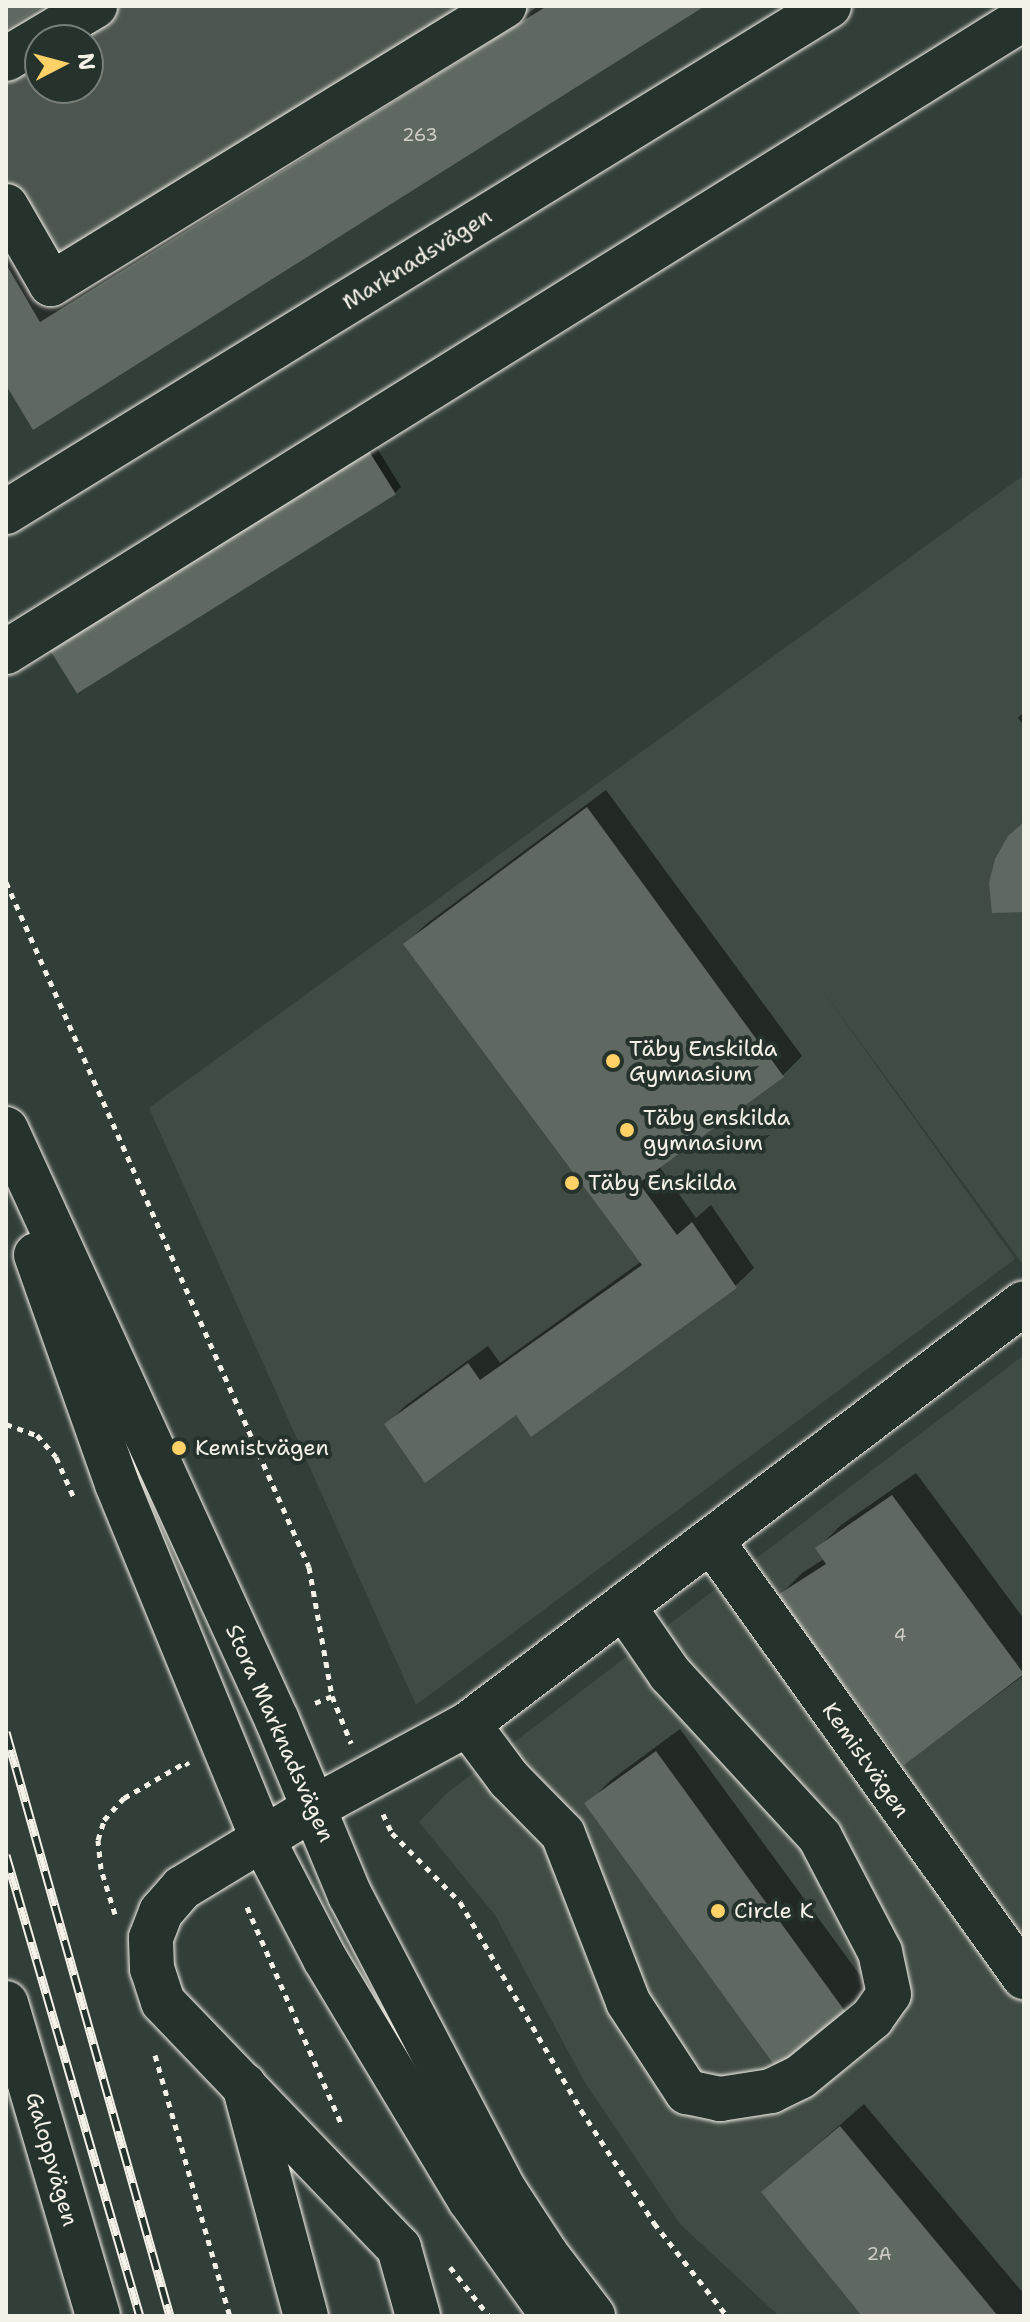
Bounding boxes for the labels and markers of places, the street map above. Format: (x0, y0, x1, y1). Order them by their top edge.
place label: Täby Enskilda Gymnasium (629, 1035, 778, 1086)
marker: Täby Enskilda Gymnasium (604, 1052, 622, 1070)
place label: Täby enskilda gymnasium (643, 1104, 791, 1156)
marker: Täby enskilda gymnasium (618, 1121, 636, 1139)
place label: Täby Enskilda (588, 1170, 737, 1196)
marker: Täby Enskilda (563, 1174, 581, 1192)
place label: Kemistvägen (195, 1435, 329, 1461)
marker: Kemistvägen (170, 1439, 188, 1457)
place label: Circle K (734, 1898, 814, 1924)
marker: Circle K (709, 1902, 727, 1920)

